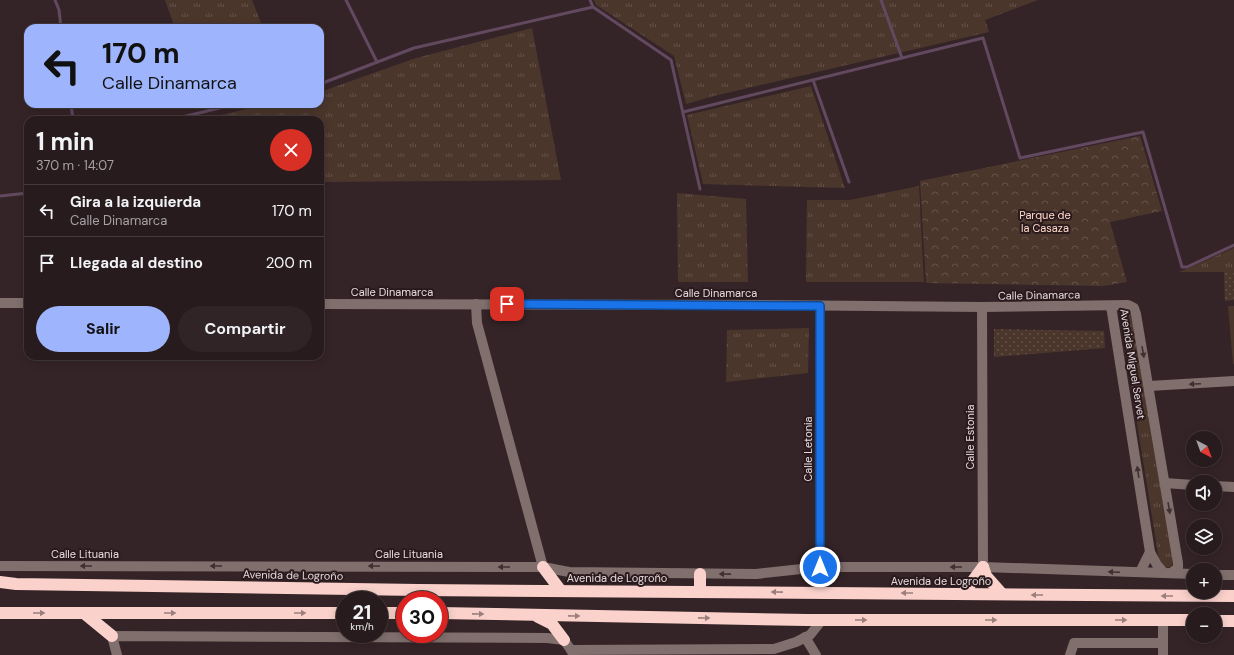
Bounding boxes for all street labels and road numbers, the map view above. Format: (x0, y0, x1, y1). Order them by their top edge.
street label: Calle Dinamarca (351, 285, 433, 299)
street label: Calle Dinamarca (675, 286, 757, 300)
street label: Calle Dinamarca (998, 287, 1080, 303)
street label: Avenida Miguel Servet (1117, 308, 1149, 420)
street label: Calle Estonia (963, 404, 977, 470)
street label: Calle Letonia (801, 416, 815, 482)
street label: Calle Lituania (51, 547, 119, 561)
street label: Calle Lituania (375, 547, 443, 561)
street label: Avenida de Logroño (243, 567, 343, 583)
street label: Avenida de Logroño (567, 571, 667, 585)
street label: Avenida de Logroño (891, 574, 991, 588)

